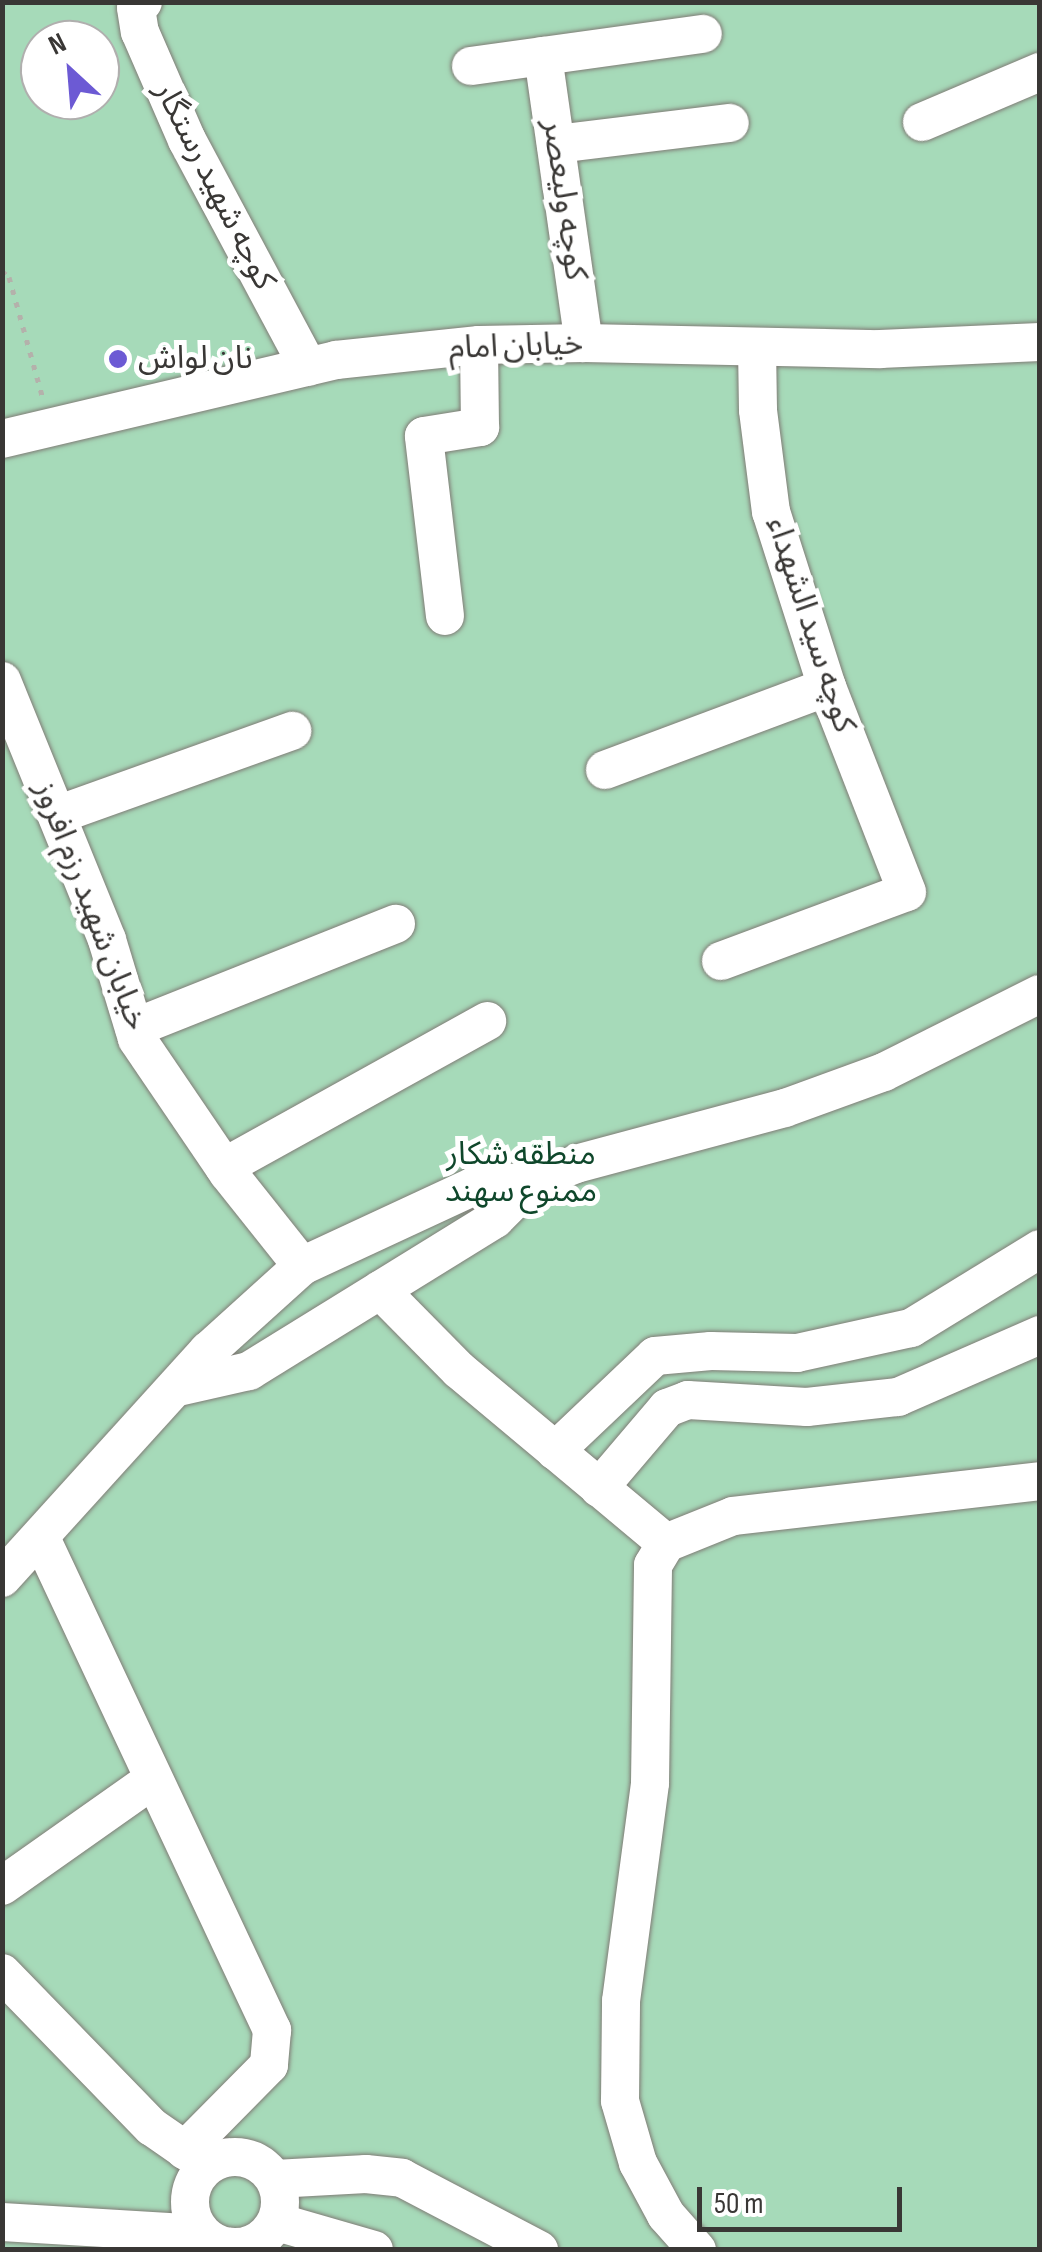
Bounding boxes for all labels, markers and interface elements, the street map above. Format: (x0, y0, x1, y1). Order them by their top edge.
north arrow (20, 20, 120, 120)
text: N (44, 26, 71, 62)
street label: کوچه شهید رستگار (145, 76, 283, 296)
street label: کوچه ولیعصر (534, 117, 594, 283)
street label: خیابان امام (448, 325, 584, 369)
place label: نان لواش (138, 340, 253, 378)
marker: نان لواش (107, 348, 129, 370)
street label: کوچه سید الشهداء (757, 513, 863, 737)
street label: خیابان شهید رزم افروز (25, 776, 155, 1036)
park label: منطقه شکار ممنوع سهند (445, 1137, 597, 1212)
scale bar (702, 2167, 907, 2229)
text: 50 m (714, 2186, 763, 2222)

